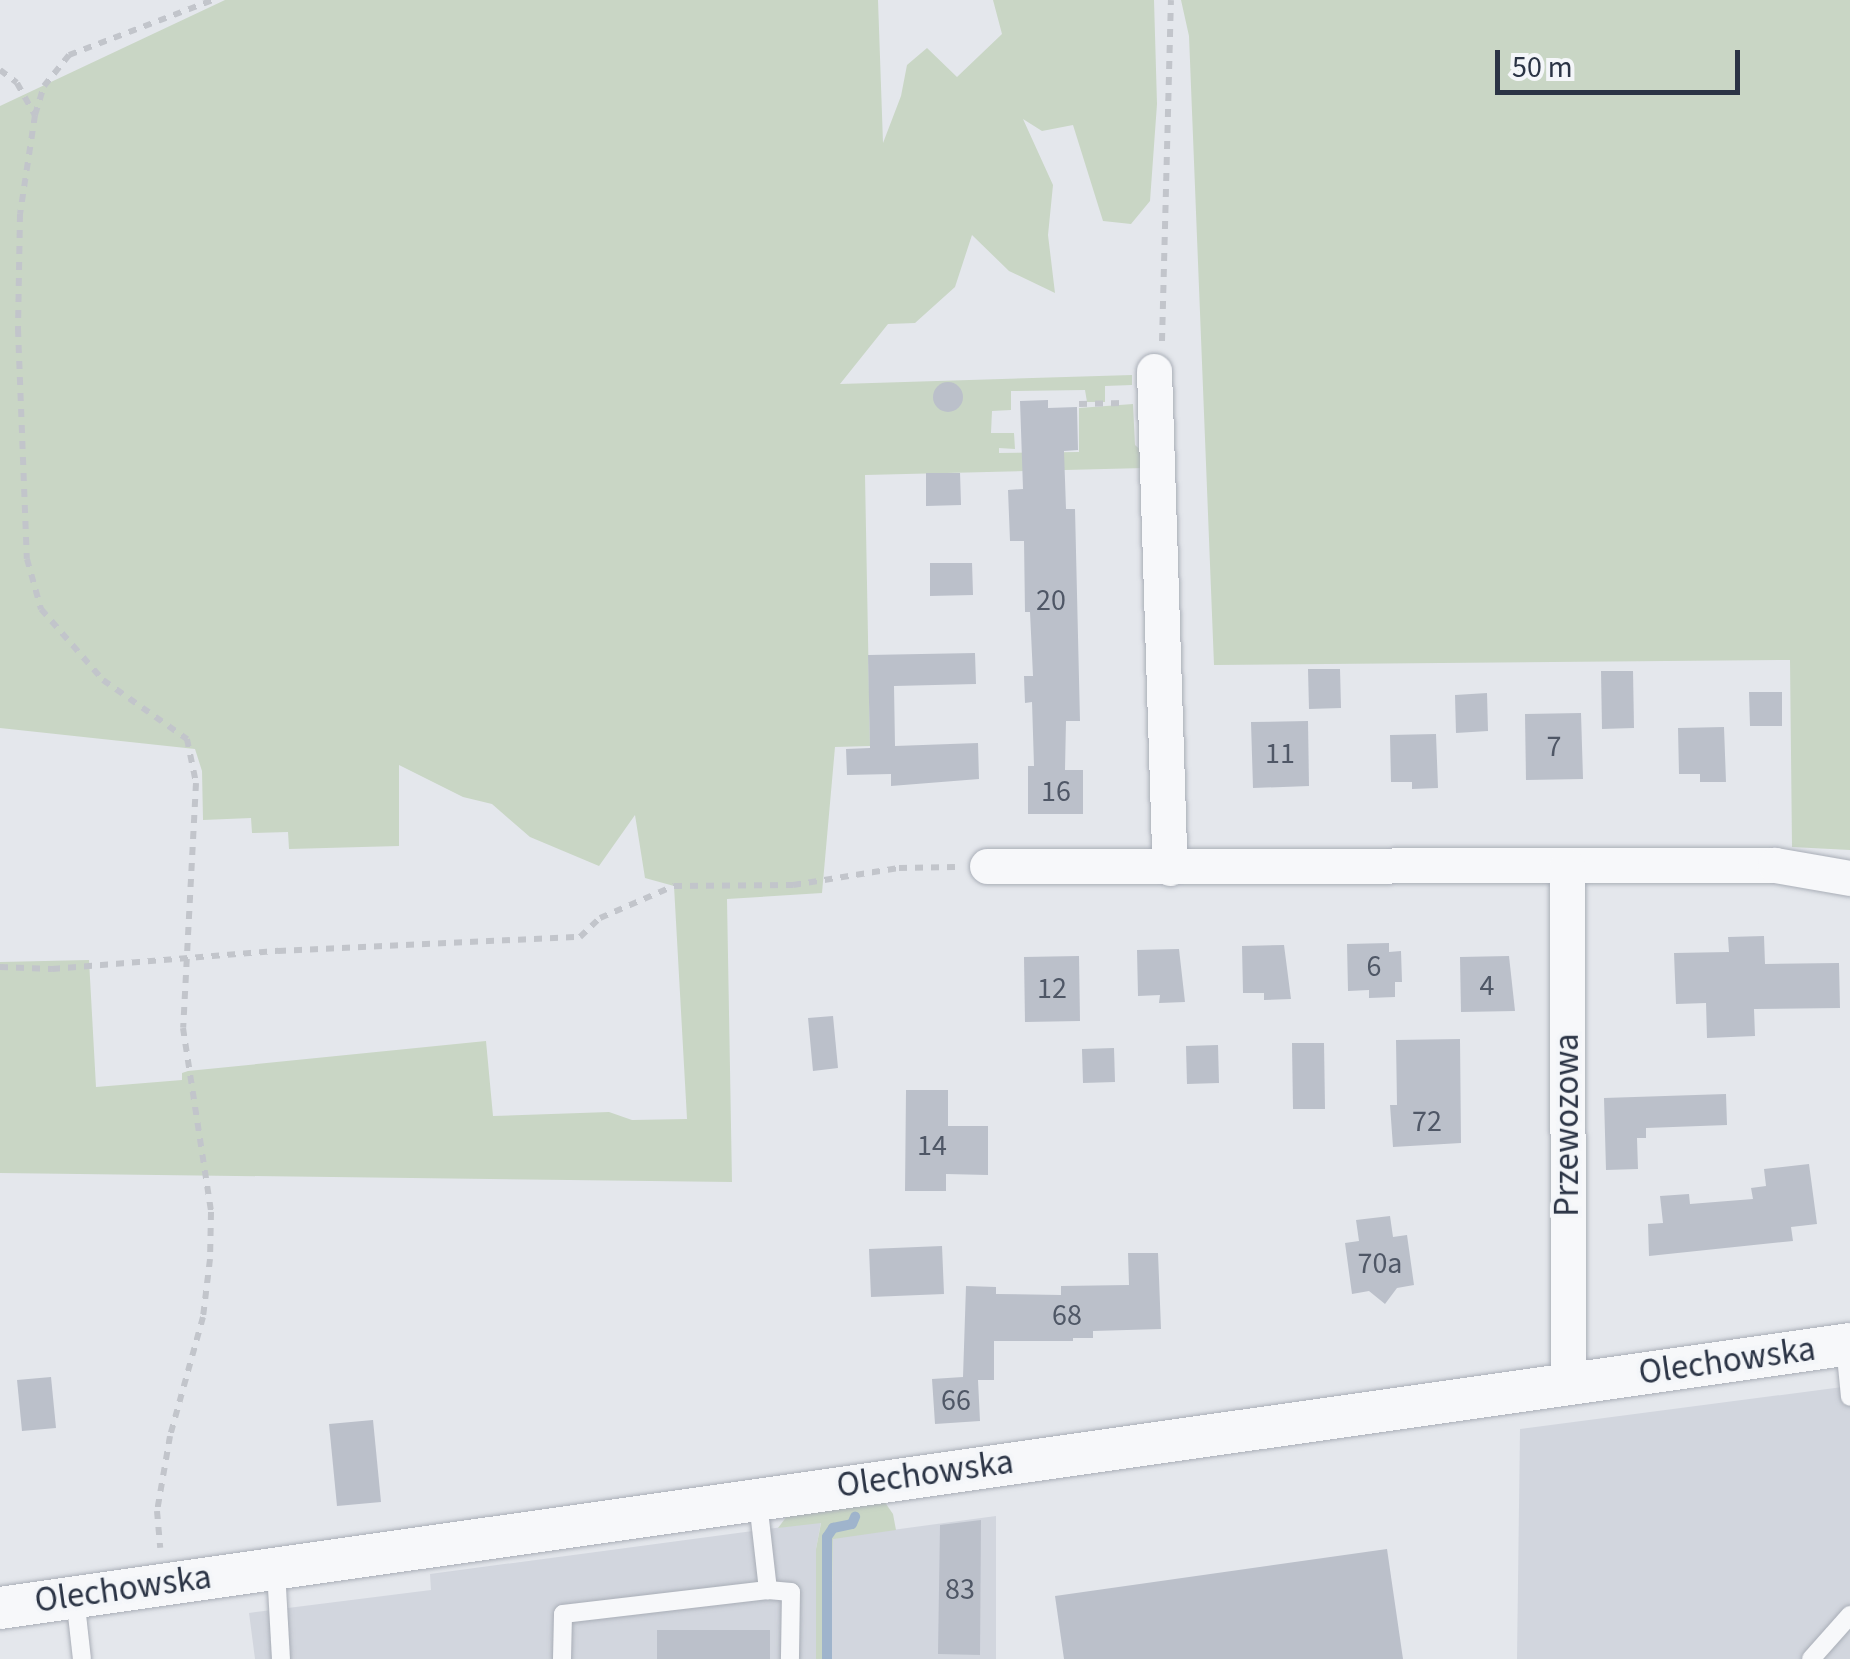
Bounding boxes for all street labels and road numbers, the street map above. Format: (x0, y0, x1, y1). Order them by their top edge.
street label: Przewozowa (1546, 1033, 1588, 1217)
street label: Olechowska (1636, 1328, 1818, 1394)
street label: Olechowska (834, 1441, 1016, 1507)
street label: Olechowska (32, 1556, 214, 1622)

